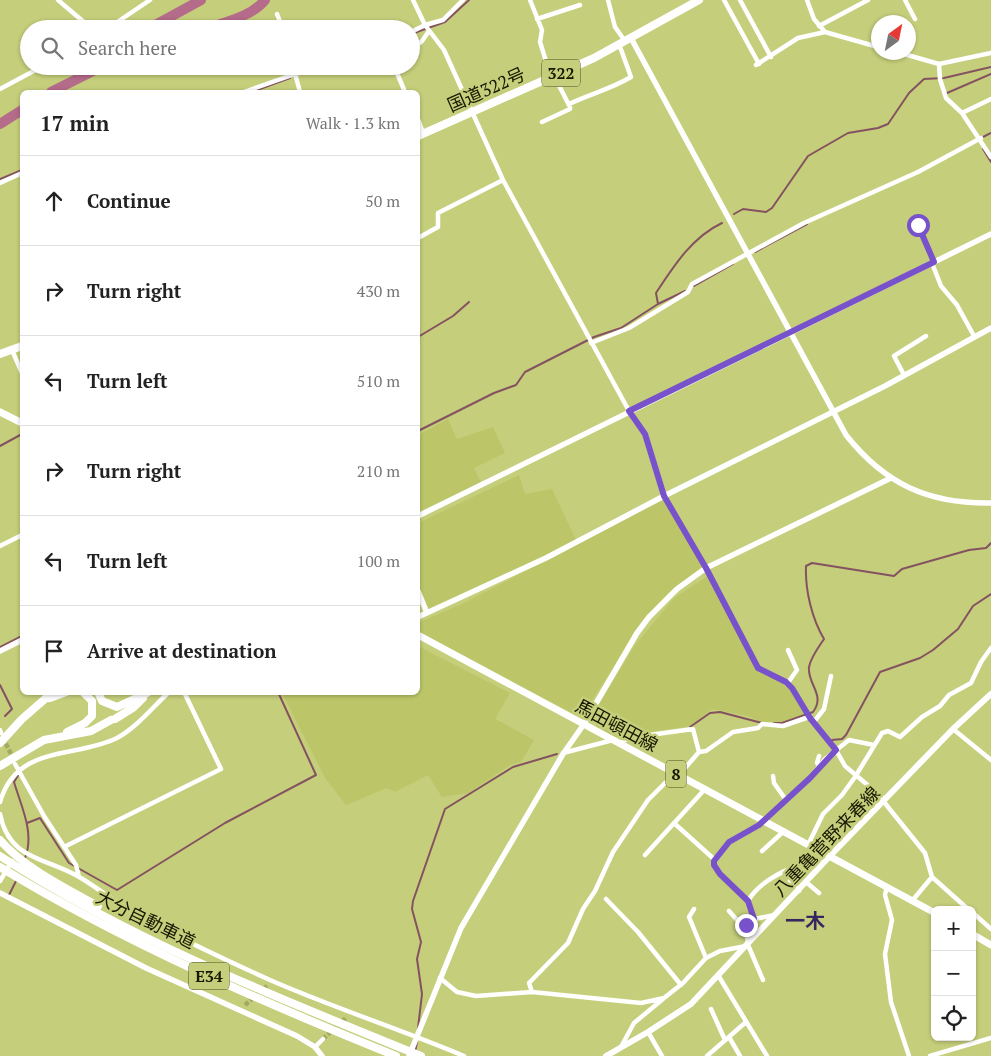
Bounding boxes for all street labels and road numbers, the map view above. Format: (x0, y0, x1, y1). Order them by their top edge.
road number: 322 (542, 59, 580, 86)
street label: 国道322号 (443, 61, 529, 117)
street label: 馬田頓田線 (572, 693, 662, 757)
road number: 8 (666, 761, 686, 788)
street label: 八重亀菅野来春線 (767, 781, 885, 901)
street label: 大分自動車道 (92, 885, 200, 953)
road number: E34 (189, 962, 229, 989)

